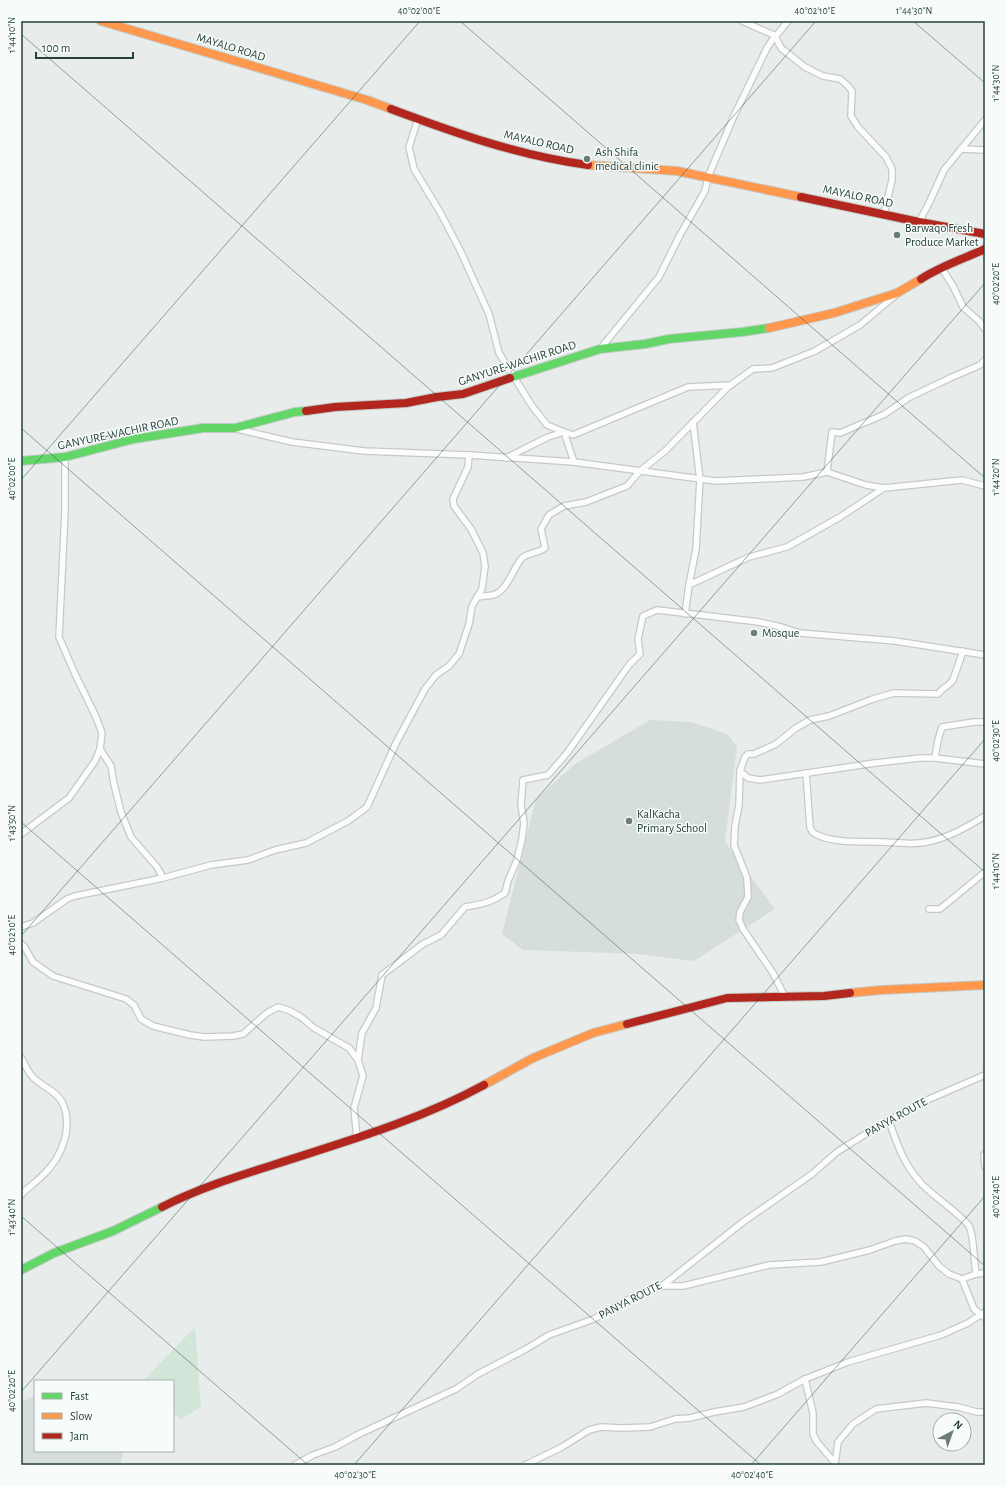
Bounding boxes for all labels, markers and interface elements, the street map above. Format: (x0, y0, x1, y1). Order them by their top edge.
text: 40°02'00"E (398, 6, 441, 16)
text: 40°02'10"E (795, 6, 836, 16)
text: 1°44'30"N (896, 6, 932, 16)
text: 1°44'10"N (7, 17, 17, 53)
street label: MAYALO ROAD (195, 31, 267, 63)
scale bar (36, 34, 133, 60)
text: 100 m (42, 42, 70, 54)
text: 1°44'30"N (991, 65, 1001, 101)
street label: MAYALO ROAD (503, 128, 575, 156)
place label: Ash Shifa medical clinic (595, 146, 659, 172)
marker: Ash Shifa medical clinic (582, 154, 592, 164)
street label: MAYALO ROAD (822, 183, 894, 209)
place label: Barwaqo Fresh Produce Market (905, 222, 979, 248)
marker: Barwaqo Fresh Produce Market (892, 230, 902, 240)
text: 40°02'20"E (991, 263, 1001, 305)
street label: GANYURE-WACHIR ROAD (457, 338, 578, 388)
street label: GANYURE-WACHIR ROAD (57, 414, 180, 452)
text: 40°02'00"E (7, 457, 17, 500)
text: 1°44'20"N (991, 458, 1001, 496)
place label: Mosque (762, 627, 799, 639)
marker: Mosque (749, 628, 759, 638)
text: 40°02'30"E (991, 720, 1001, 762)
text: 1°43'50"N (7, 805, 17, 841)
place label: KalKacha Primary School (637, 808, 707, 835)
marker: KalKacha Primary School (624, 816, 634, 826)
text: 1°44'10"N (991, 853, 1001, 889)
text: 40°02'10"E (7, 914, 17, 955)
street label: PANYA ROUTE (863, 1095, 929, 1139)
text: 40°02'40"E (991, 1176, 1001, 1218)
text: 1°43'40"N (7, 1199, 17, 1235)
street label: PANYA ROUTE (597, 1279, 664, 1321)
text: 40°02'20"E (7, 1370, 17, 1412)
legend (34, 1380, 174, 1452)
text: Fast (70, 1390, 89, 1402)
text: Slow (70, 1410, 92, 1422)
north arrow (932, 1412, 972, 1452)
text: N (952, 1418, 965, 1431)
text: Jam (70, 1430, 89, 1442)
text: 40°02'30"E (334, 1470, 376, 1480)
text: 40°02'40"E (731, 1470, 773, 1480)

